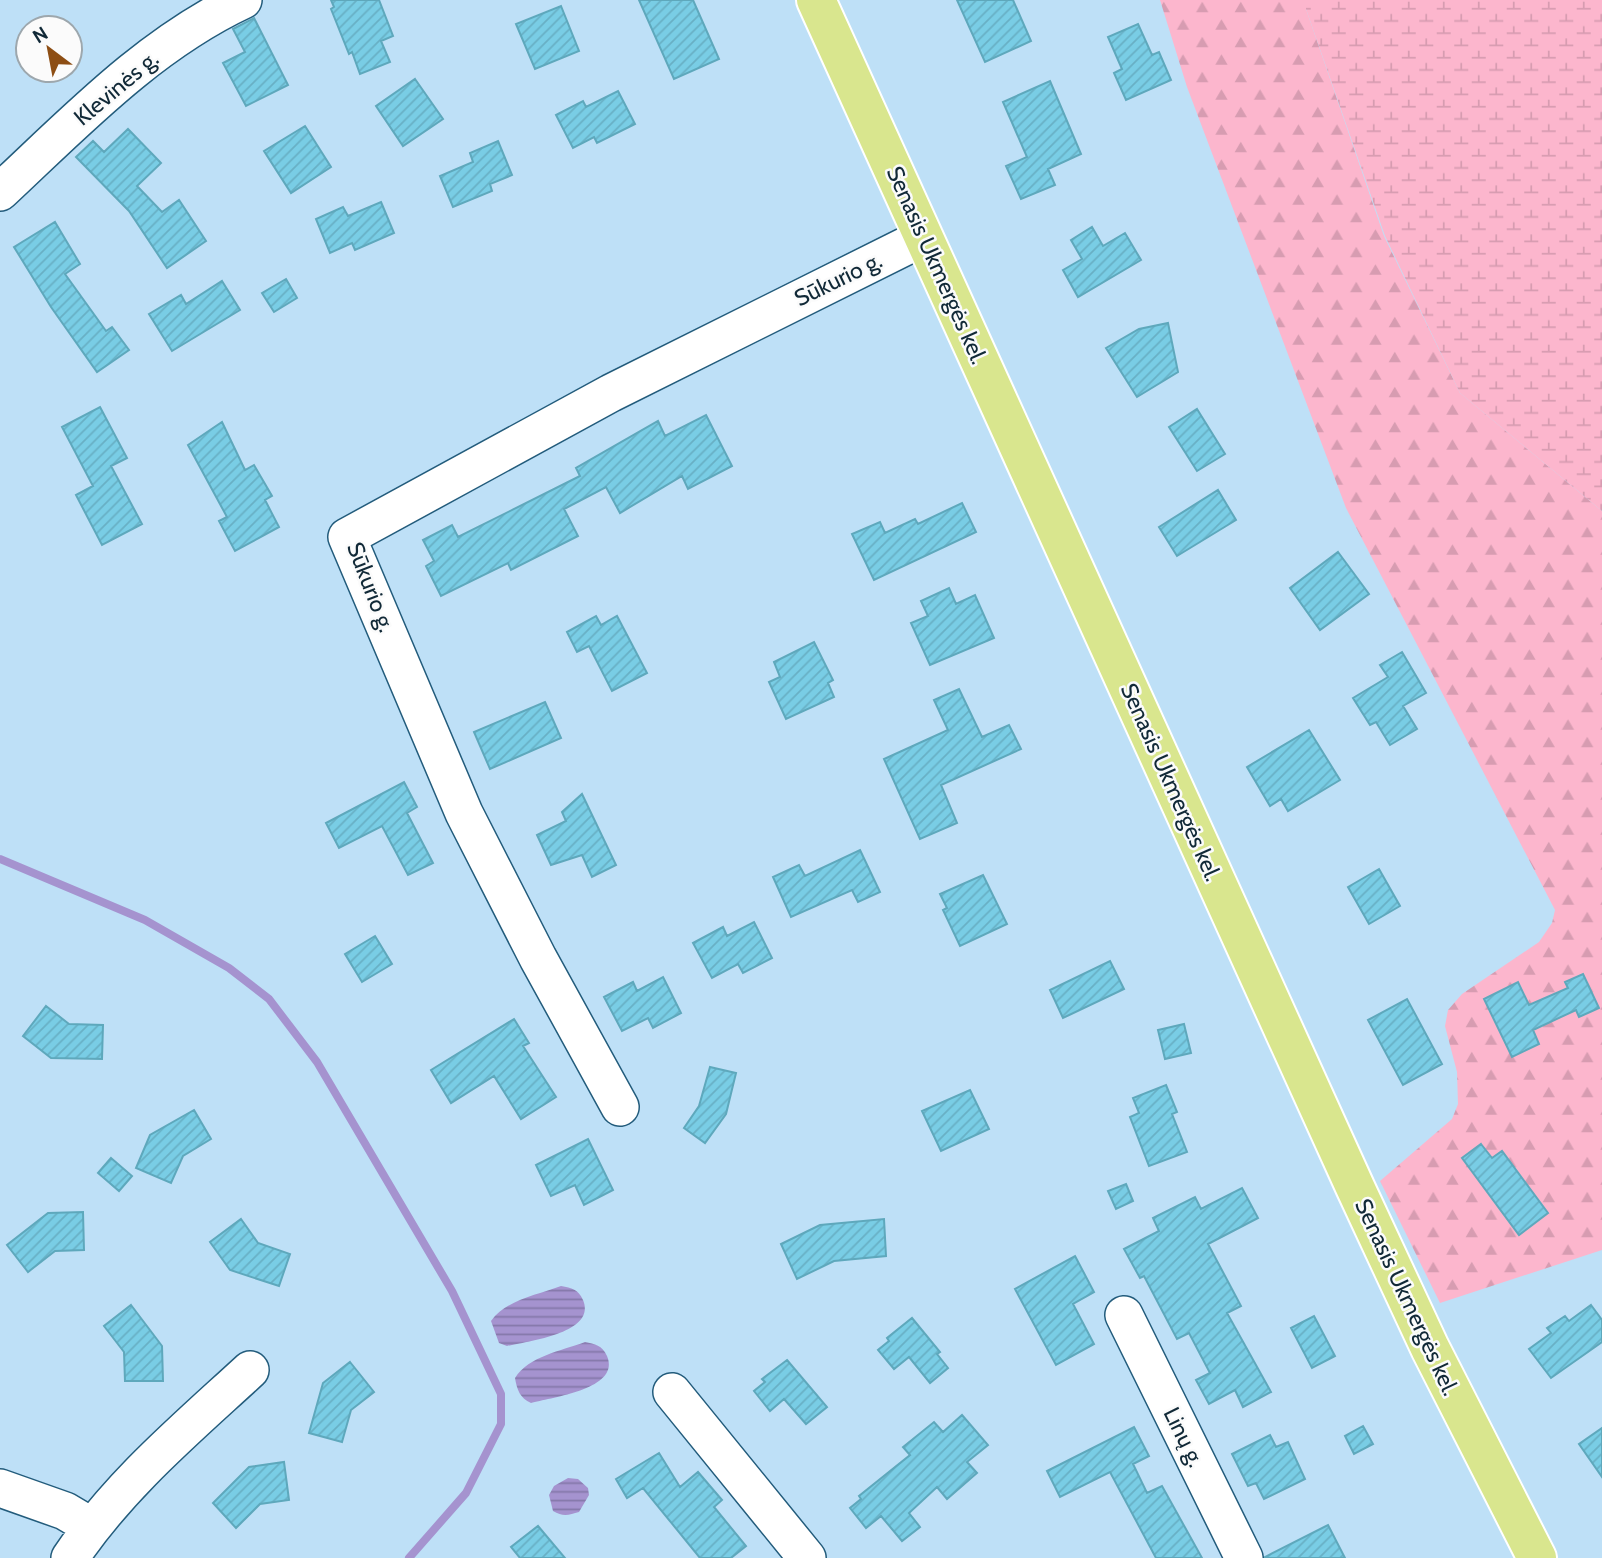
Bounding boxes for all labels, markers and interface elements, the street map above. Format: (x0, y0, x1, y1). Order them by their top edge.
north arrow (14, 14, 84, 84)
text: N (28, 22, 52, 48)
street label: Klevinės g. (68, 45, 164, 131)
street label: Senasis Ukmergės kel. (881, 162, 993, 368)
street label: Sūkurio g. (790, 246, 886, 312)
street label: Sūkurio g. (341, 538, 401, 636)
street label: Senasis Ukmergės kel. (1115, 679, 1227, 885)
street label: Senasis Ukmergės kel. (1349, 1194, 1465, 1400)
street label: Linų g. (1158, 1403, 1210, 1471)

